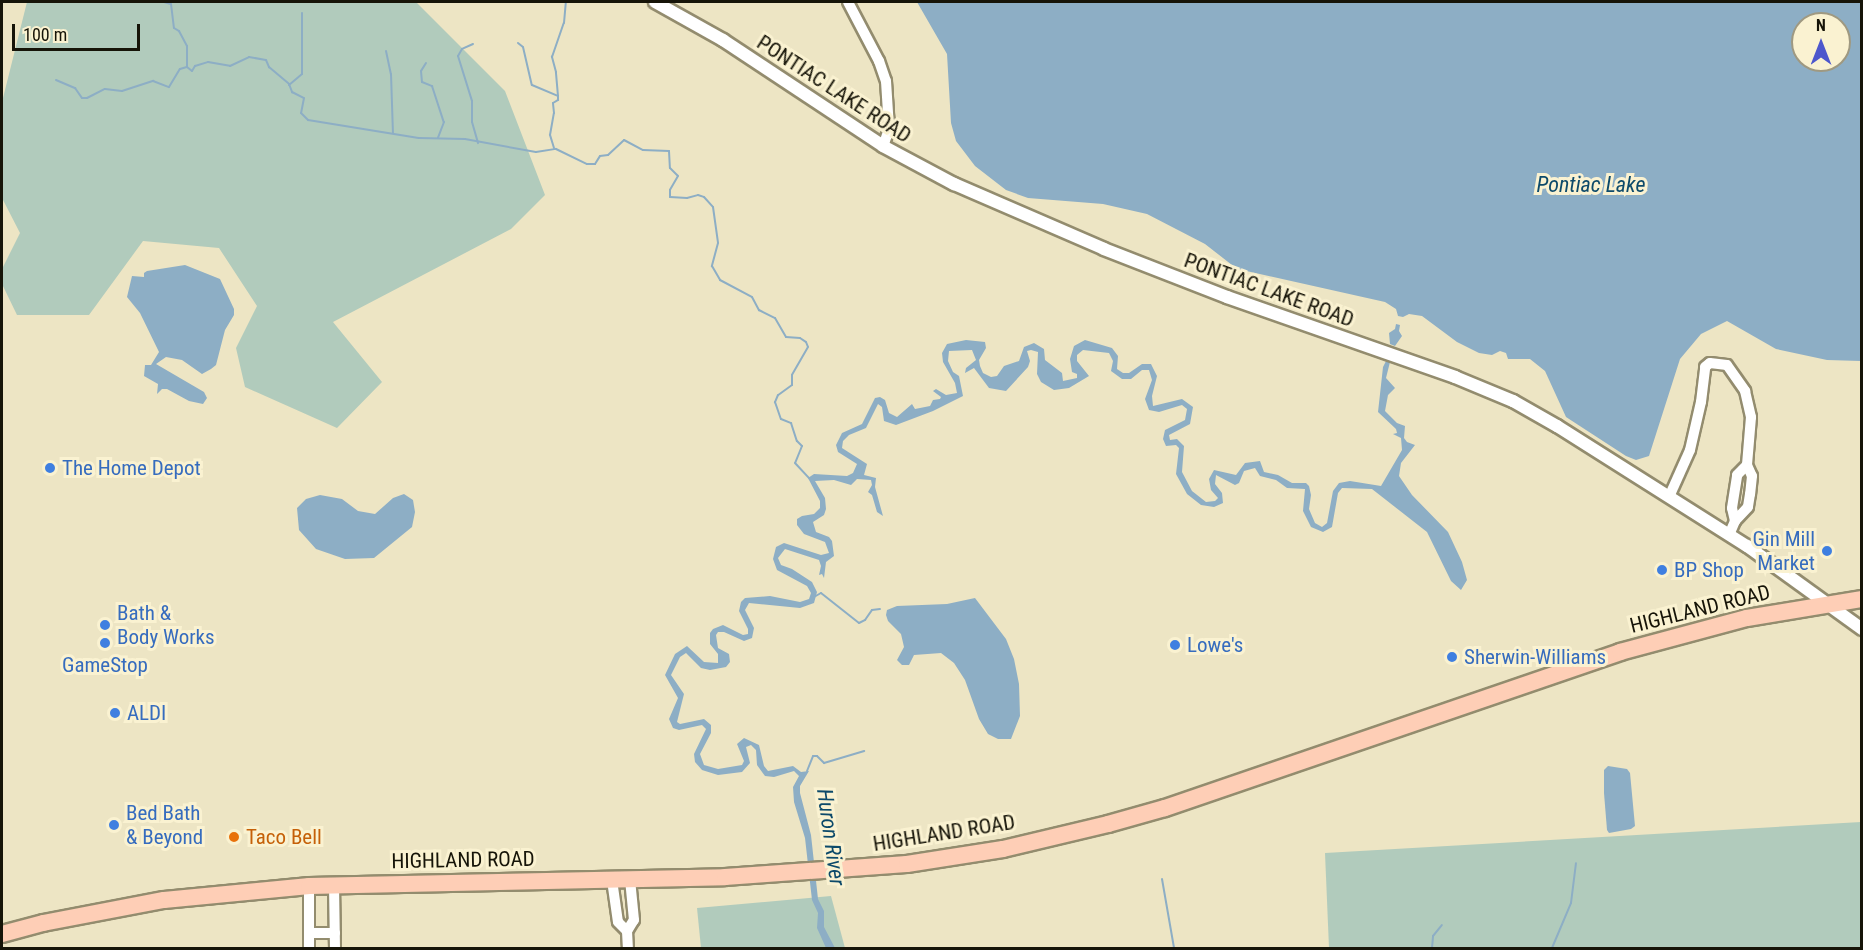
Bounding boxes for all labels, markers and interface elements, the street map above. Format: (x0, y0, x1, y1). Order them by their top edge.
scale bar (15, 12, 142, 50)
north arrow (1791, 12, 1851, 72)
text: N (1816, 16, 1826, 35)
text: 100 m (23, 24, 67, 45)
street label: PONTIAC LAKE ROAD (752, 30, 916, 148)
water label: Pontiac Lake (1537, 172, 1645, 198)
street label: PONTIAC LAKE ROAD (1181, 248, 1357, 332)
place label: The Home Depot (62, 455, 201, 481)
marker: The Home Depot (43, 461, 57, 475)
place label: Gin Mill Market (1752, 526, 1815, 576)
marker: Gin Mill Market (1820, 544, 1834, 558)
place label: BP Shop (1674, 557, 1744, 583)
marker: BP Shop (1655, 563, 1669, 577)
street label: HIGHLAND ROAD (1627, 579, 1773, 639)
place label: Bath & Body Works (117, 600, 215, 650)
marker: Bath & Body Works (98, 618, 112, 632)
place label: Lowe's (1187, 632, 1243, 658)
marker: GameStop (98, 636, 112, 650)
marker: Lowe's (1168, 638, 1182, 652)
place label: Sherwin-Williams (1464, 644, 1606, 670)
marker: Sherwin-Williams (1445, 650, 1459, 664)
place label: GameStop (62, 652, 148, 678)
place label: ALDI (127, 700, 166, 726)
marker: ALDI (108, 706, 122, 720)
water label: Huron River (811, 787, 851, 887)
place label: Bed Bath & Beyond (126, 800, 203, 850)
street label: HIGHLAND ROAD (871, 809, 1017, 857)
marker: Bed Bath & Beyond (107, 818, 121, 832)
place label: Taco Bell (246, 824, 322, 850)
marker: Taco Bell (227, 830, 241, 844)
street label: HIGHLAND ROAD (391, 846, 535, 874)

